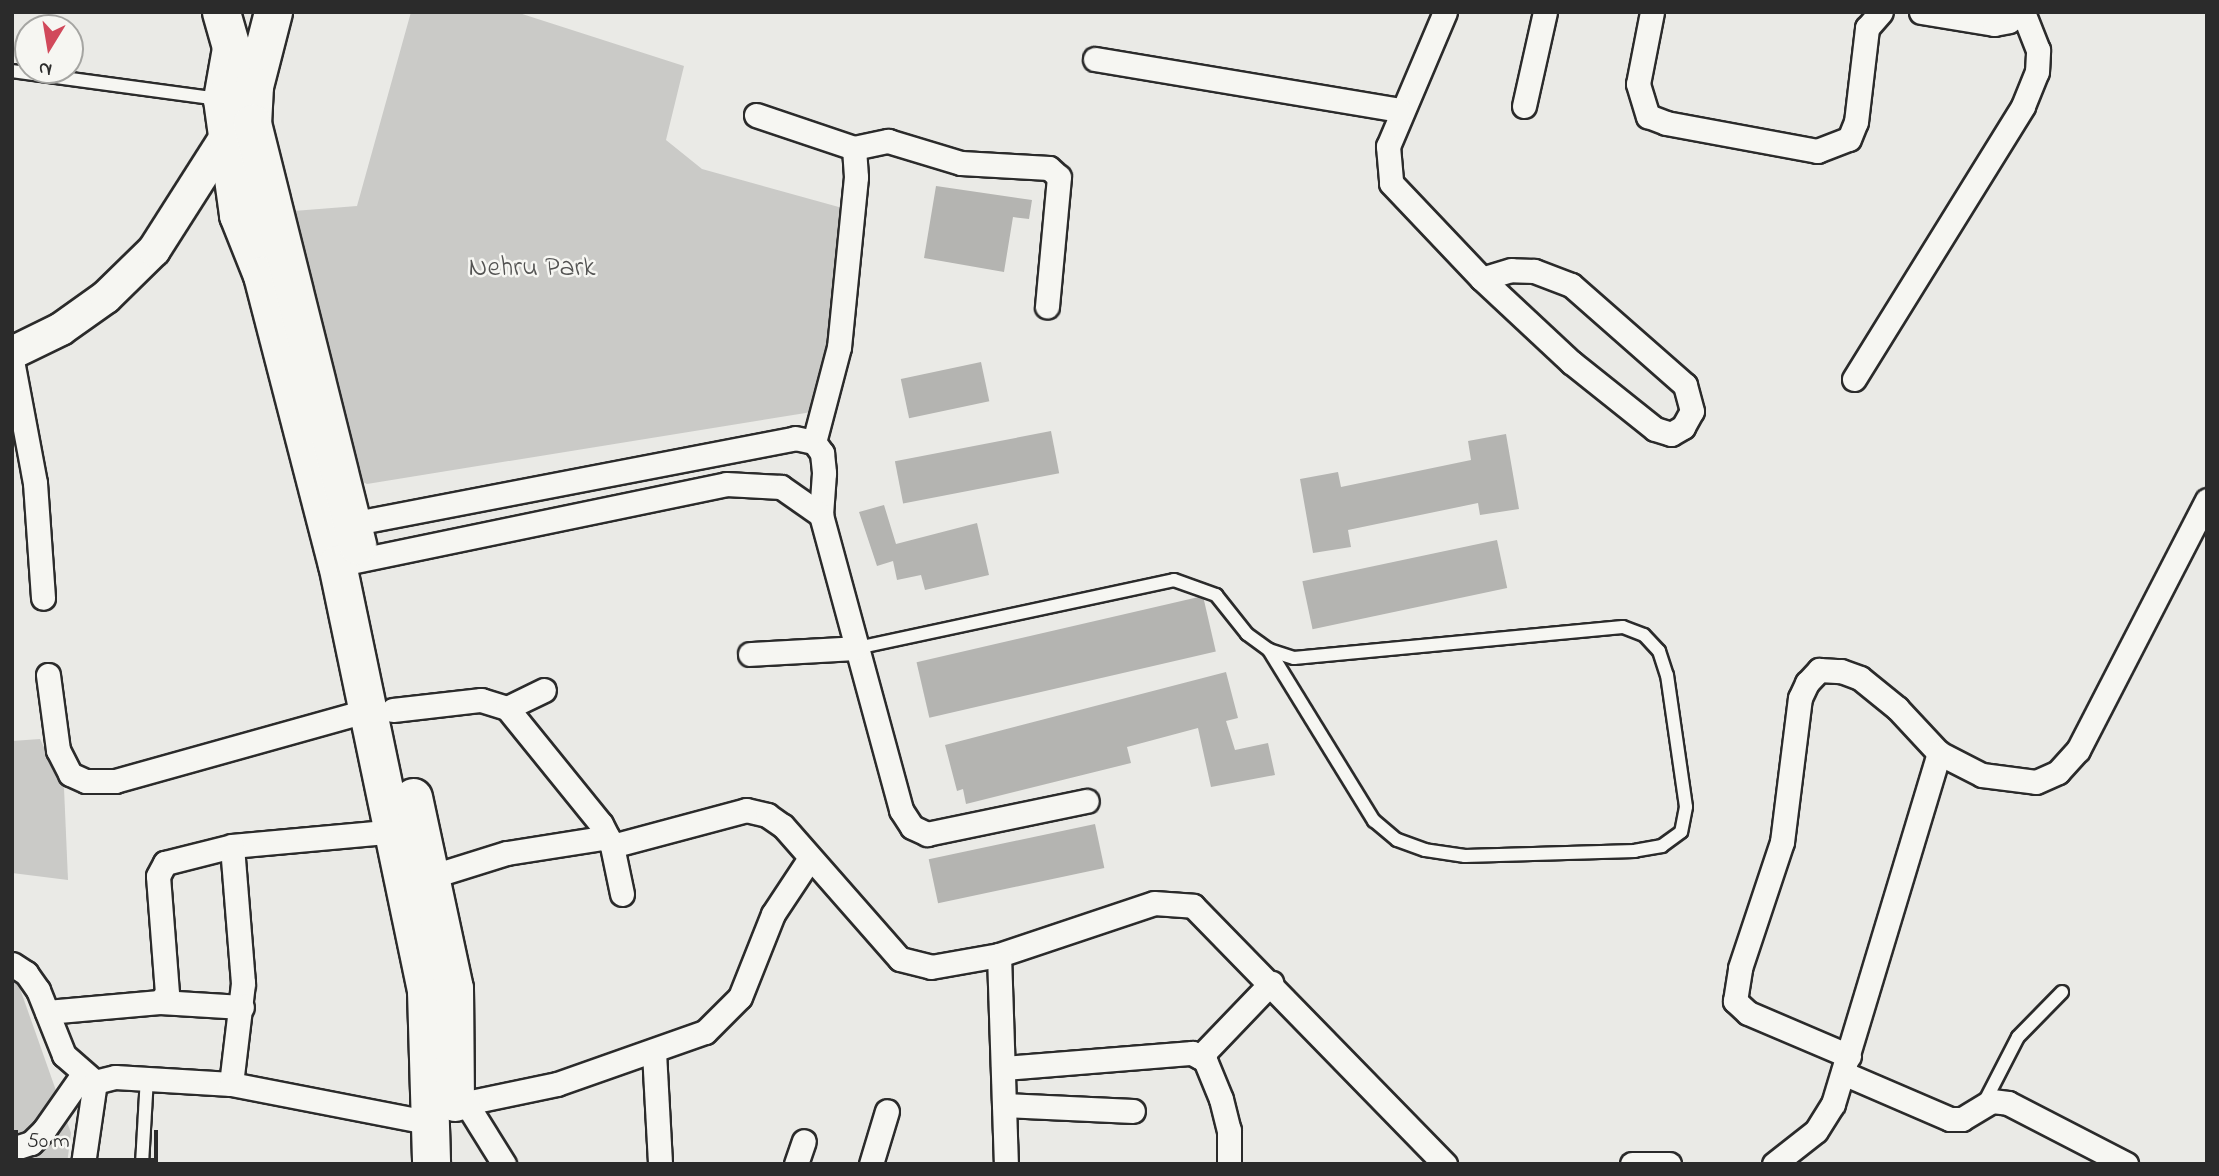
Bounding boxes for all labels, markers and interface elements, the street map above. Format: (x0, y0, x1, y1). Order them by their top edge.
north arrow (14, 14, 84, 84)
text: N (36, 54, 54, 83)
park label: Nehru Park (469, 252, 595, 286)
scale bar (18, 1116, 161, 1160)
text: 50 m (27, 1127, 70, 1157)

